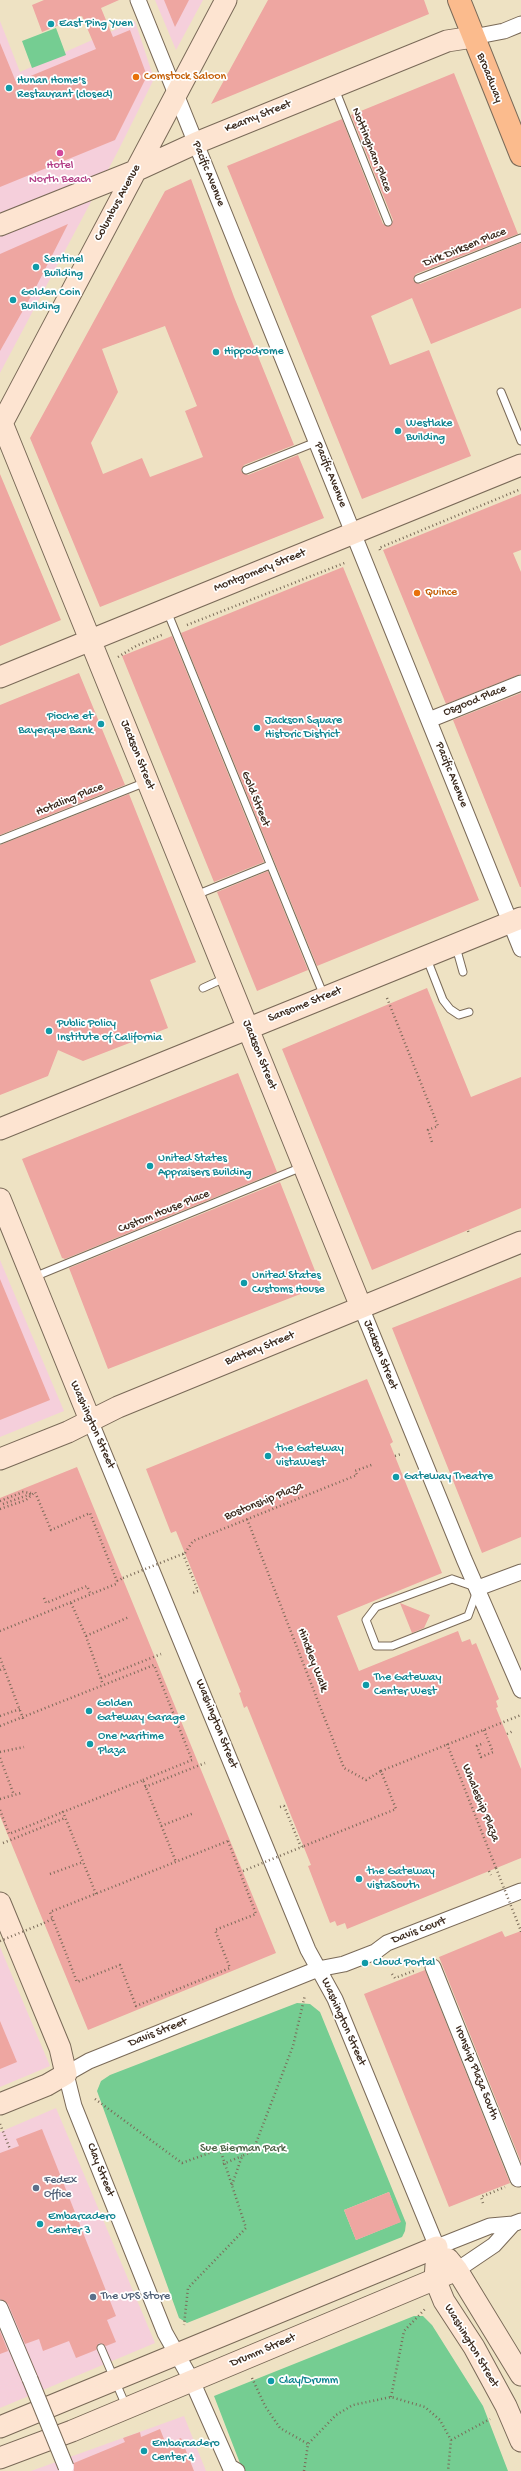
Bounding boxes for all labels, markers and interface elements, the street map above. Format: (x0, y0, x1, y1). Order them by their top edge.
place label: East Ping Yuen (59, 17, 133, 31)
marker: East Ping Yuen (46, 19, 56, 29)
street label: Broadway (473, 51, 505, 105)
place label: Comstock Saloon (144, 70, 226, 84)
marker: Comstock Saloon (131, 72, 141, 82)
place label: Hunan Home's Restaurant (closed) (17, 74, 113, 102)
marker: Hunan Home's Restaurant (closed) (4, 83, 14, 93)
street label: Kearny Street (223, 97, 293, 137)
street label: Nottingham Place (348, 106, 394, 194)
street label: Pacific Avenue (188, 139, 228, 209)
marker: Hotel North Beach (55, 148, 65, 158)
place label: Hotel North Beach (29, 159, 91, 187)
street label: Columbus Avenue (92, 162, 144, 244)
street label: Dirk Dirksen Place (421, 225, 509, 271)
place label: Sentinel Building (44, 253, 83, 281)
marker: Sentinel Building (31, 262, 41, 272)
place label: Golden Coin Building (21, 286, 80, 314)
marker: Golden Coin Building (8, 295, 18, 305)
place label: Hippodrome (224, 345, 284, 359)
marker: Hippodrome (211, 347, 221, 357)
place label: Westlake Building (406, 417, 453, 445)
marker: Westlake Building (393, 426, 403, 436)
street label: Pacific Avenue (310, 440, 350, 510)
street label: Montgomery Street (212, 546, 308, 596)
place label: Quince (425, 586, 457, 600)
marker: Quince (412, 588, 422, 598)
street label: Osgood Place (441, 682, 509, 720)
place label: Pioche et Bayerque Bank (18, 710, 93, 738)
place label: Jackson Square Historic District (265, 714, 342, 742)
street label: Jackson Street (117, 718, 157, 792)
marker: Pioche et Bayerque Bank (96, 719, 106, 729)
marker: Jackson Square Historic District (252, 723, 262, 733)
street label: Pacific Avenue (431, 740, 471, 810)
street label: Gold Street (237, 769, 273, 829)
street label: Hotaling Place (34, 780, 106, 820)
street label: Sansome Street (266, 984, 344, 1026)
place label: Public Policy Institute of California (57, 1017, 162, 1045)
street label: Jackson Street (239, 1018, 279, 1092)
marker: Public Policy Institute of California (44, 1026, 54, 1036)
place label: United States Appraisers Building (158, 1152, 252, 1180)
marker: United States Appraisers Building (145, 1161, 155, 1171)
street label: Custom House Place (116, 1187, 212, 1237)
place label: United States Customs House (252, 1269, 325, 1297)
marker: United States Customs House (239, 1278, 249, 1288)
street label: Jackson Street (360, 1318, 400, 1392)
street label: Battery Street (223, 1329, 297, 1369)
street label: Washington Street (66, 1379, 118, 1471)
place label: the Gateway vistaWest (276, 1442, 344, 1470)
marker: the Gateway vistaWest (263, 1451, 273, 1461)
place label: Gateway Theatre (404, 1470, 493, 1484)
marker: Gateway Theatre (391, 1472, 401, 1482)
street label: Bostonship Plaza (222, 1480, 306, 1524)
street label: Hinckley Walk (293, 1626, 331, 1694)
place label: The Gateway Center West (374, 1671, 441, 1699)
street label: Washington Street (192, 1677, 240, 1771)
marker: The Gateway Center West (361, 1680, 371, 1690)
place label: Golden Gateway Garage (97, 1697, 185, 1725)
marker: Golden Gateway Garage (84, 1706, 94, 1716)
place label: One Maritime Plaza (98, 1730, 164, 1758)
marker: One Maritime Plaza (85, 1739, 95, 1749)
street label: Whaleship Plaza (458, 1762, 502, 1844)
place label: the Gateway vistaSouth (367, 1865, 435, 1893)
marker: the Gateway vistaSouth (354, 1874, 364, 1884)
street label: Davis Court (390, 1914, 448, 1948)
place label: Cloud Portal (373, 1956, 435, 1970)
marker: Cloud Portal (360, 1958, 370, 1968)
street label: Washington Street (317, 1976, 369, 2068)
street label: Davis Street (127, 2015, 189, 2051)
street label: Ironship Plaza South (450, 2024, 502, 2122)
street label: Clay Street (83, 2141, 117, 2199)
park label: Sue Bierman Park (200, 2142, 286, 2156)
place label: FedEx Office (44, 2174, 77, 2202)
marker: FedEx Office (31, 2183, 41, 2193)
place label: Embarcadero Center 3 (48, 2210, 116, 2238)
marker: Embarcadero Center 3 (35, 2219, 45, 2229)
place label: The UPS Store (101, 2290, 170, 2304)
marker: The UPS Store (88, 2292, 98, 2302)
street label: Washington Street (440, 2302, 502, 2390)
street label: Drumm Street (228, 2331, 298, 2371)
place label: Clay/Drumm (279, 2374, 338, 2388)
marker: Clay/Drumm (266, 2376, 276, 2386)
place label: Embarcadero Center 4 (152, 2437, 220, 2465)
marker: Embarcadero Center 4 (139, 2446, 149, 2456)

